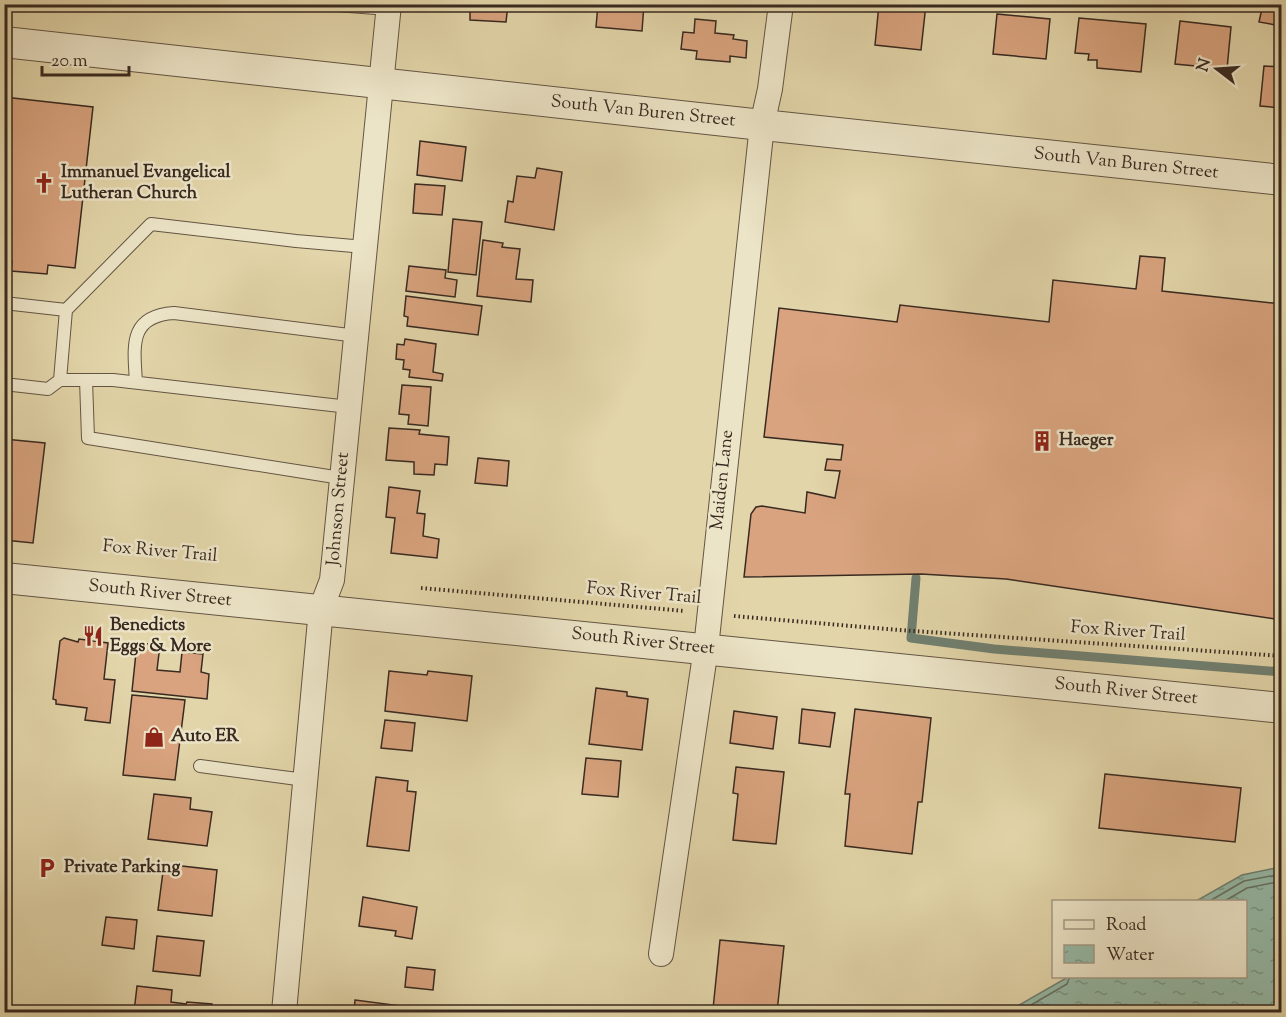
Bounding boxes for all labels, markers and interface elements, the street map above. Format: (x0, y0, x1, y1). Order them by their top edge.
scale bar (42, 39, 129, 77)
north arrow (1187, 39, 1247, 99)
text: 20 m (51, 49, 88, 75)
text: N (1192, 56, 1218, 75)
street label: South Van Buren Street (549, 89, 737, 135)
street label: South Van Buren Street (1032, 141, 1220, 187)
place label: Immanuel Evangelical Lutheran Church (61, 160, 231, 207)
church icon: Immanuel Evangelical Lutheran Church (32, 171, 56, 195)
place label: Haeger (1059, 428, 1114, 454)
street label: Maiden Lane (705, 429, 741, 531)
building icon: Haeger (1030, 429, 1054, 453)
street label: Johnson Street (321, 451, 357, 568)
street label: Fox River Trail (102, 534, 218, 570)
street label: South River Street (87, 574, 233, 614)
street label: Fox River Trail (586, 576, 702, 612)
place label: Benedicts Eggs & More (110, 613, 212, 660)
street label: Fox River Trail (1070, 615, 1186, 649)
street label: South River Street (570, 622, 716, 662)
restaurant icon: Benedicts Eggs & More (81, 624, 105, 648)
street label: South River Street (1053, 672, 1199, 712)
place label: Auto ER (171, 724, 240, 750)
shop icon: Auto ER (142, 725, 166, 749)
place label: Private Parking (64, 855, 181, 881)
parking icon: Private Parking (35, 856, 59, 880)
legend (1052, 900, 1247, 978)
text: Road (1106, 913, 1146, 939)
text: Water (1106, 943, 1155, 969)

